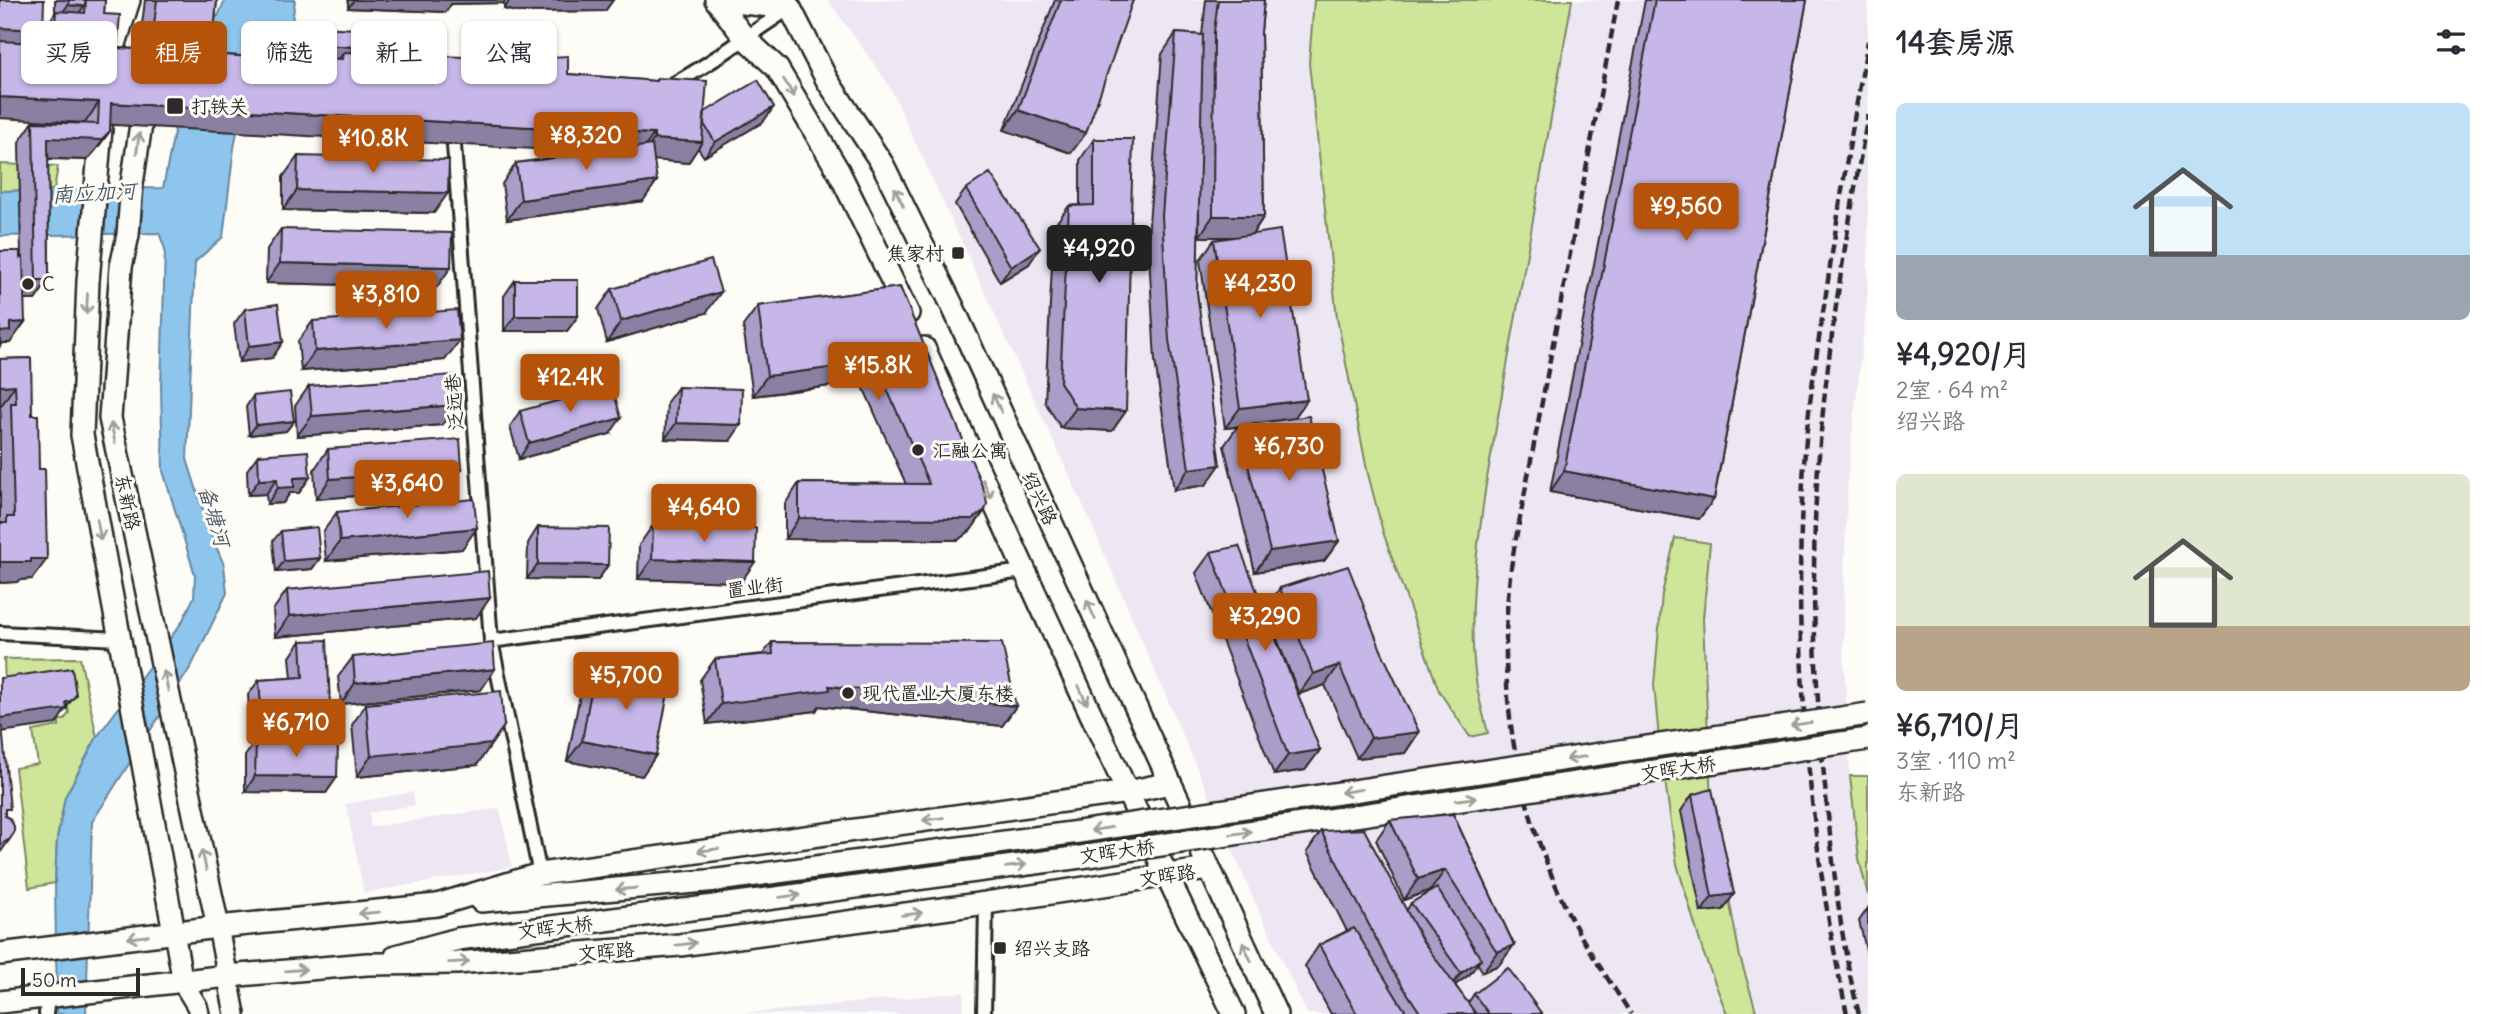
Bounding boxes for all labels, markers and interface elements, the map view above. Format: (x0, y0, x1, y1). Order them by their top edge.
chip: 买房 (21, 21, 117, 84)
chip: 租房 (131, 21, 227, 84)
chip: 筛选 (241, 21, 337, 84)
chip: 新上 (351, 21, 447, 84)
chip: 公寓 (461, 21, 557, 84)
text: 14套房源 (1896, 23, 2015, 61)
icon: filters (2432, 23, 2470, 61)
one-way arrow (782, 77, 796, 97)
place label: 打铁关 (191, 94, 248, 118)
marker: 打铁关 (165, 96, 185, 116)
pin: ¥8,320 (529, 113, 643, 172)
pin: ¥10.8K (316, 116, 430, 175)
text: ¥8,320 (550, 120, 622, 149)
text: ¥10.8K (338, 123, 408, 152)
one-way arrow (131, 133, 144, 155)
icon: home (2120, 149, 2246, 275)
water label: 南应加河 (51, 177, 140, 208)
pin: ¥9,560 (1629, 184, 1743, 243)
one-way arrow (891, 187, 905, 208)
text: ¥9,560 (1650, 191, 1722, 220)
pin: ¥4,920 (1042, 226, 1156, 285)
text: ¥4,920 (1063, 233, 1135, 262)
place label: 焦家村 (887, 241, 944, 265)
marker: 焦家村 (950, 245, 966, 261)
pin: ¥4,230 (1203, 260, 1317, 320)
text: ¥4,230 (1224, 268, 1296, 297)
place label: C (42, 272, 55, 296)
pin: ¥3,810 (329, 272, 443, 331)
marker: C (20, 276, 36, 292)
text: ¥3,810 (352, 279, 420, 308)
one-way arrow (80, 293, 93, 316)
text: ¥4,920/月 (1896, 335, 2031, 373)
pin: ¥15.8K (821, 342, 935, 402)
text: ¥15.8K (844, 350, 912, 379)
pin: ¥12.4K (513, 354, 627, 414)
text: ¥12.4K (536, 362, 604, 391)
street label: 泛远巷 (440, 373, 468, 431)
text: 2室 · 64 m² (1896, 375, 2008, 404)
one-way arrow (989, 392, 1002, 413)
text: 绍兴路 (1896, 406, 1965, 435)
one-way arrow (106, 422, 119, 444)
pin: ¥6,730 (1232, 424, 1346, 483)
text: ¥6,730 (1253, 431, 1325, 460)
place label: 汇融公寓 (932, 438, 1008, 462)
marker: 汇融公寓 (910, 442, 926, 458)
pin: ¥3,640 (350, 461, 464, 520)
street label: 绍兴路 (1017, 467, 1063, 529)
text: ¥3,640 (370, 468, 444, 497)
street label: 东新路 (110, 472, 146, 532)
one-way arrow (981, 478, 994, 499)
water label: 备塘河 (193, 482, 237, 553)
pin: ¥4,640 (647, 484, 761, 544)
text: ¥4,640 (667, 492, 741, 521)
one-way arrow (93, 518, 107, 541)
icon: home (2120, 520, 2246, 646)
street label: 置业街 (725, 572, 785, 602)
pin: ¥3,290 (1208, 594, 1322, 653)
one-way arrow (1084, 599, 1097, 621)
text: ¥3,290 (1229, 601, 1301, 630)
pin: ¥5,700 (569, 652, 683, 712)
text: ¥5,700 (589, 660, 663, 689)
one-way arrow (158, 670, 172, 693)
place label: 现代置业大厦东楼 (862, 681, 1014, 705)
one-way arrow (1076, 684, 1090, 705)
marker: 现代置业大厦东楼 (840, 685, 856, 701)
pin: ¥6,710 (239, 700, 353, 759)
text: ¥6,710/月 (1896, 706, 2024, 744)
text: ¥6,710 (262, 707, 330, 736)
one-way arrow (1790, 718, 1812, 731)
text: 3室 · 110 m² (1896, 746, 2016, 775)
street label: 文晖大桥 (1639, 751, 1717, 785)
one-way arrow (1565, 752, 1587, 765)
text: 东新路 (1896, 777, 1965, 806)
one-way arrow (1340, 785, 1362, 798)
one-way arrow (1454, 793, 1477, 806)
one-way arrow (922, 813, 945, 826)
one-way arrow (1090, 823, 1113, 836)
one-way arrow (1229, 826, 1252, 839)
street label: 文晖大桥 (1078, 834, 1156, 868)
one-way arrow (697, 844, 720, 857)
one-way arrow (196, 849, 210, 872)
one-way arrow (1004, 859, 1026, 872)
street label: 文晖路 (1137, 859, 1197, 891)
one-way arrow (615, 883, 637, 896)
one-way arrow (778, 890, 801, 903)
one-way arrow (358, 907, 381, 920)
one-way arrow (900, 907, 922, 920)
street label: 文晖大桥 (516, 910, 594, 944)
one-way arrow (127, 930, 149, 943)
place label: 绍兴支路 (1014, 936, 1090, 960)
street label: 文晖路 (577, 937, 635, 965)
one-way arrow (674, 938, 697, 951)
marker: 绍兴支路 (992, 940, 1008, 956)
one-way arrow (1240, 942, 1253, 963)
one-way arrow (448, 956, 471, 969)
one-way arrow (284, 963, 306, 976)
scale bar (21, 965, 140, 997)
text: 50 m (32, 968, 77, 992)

